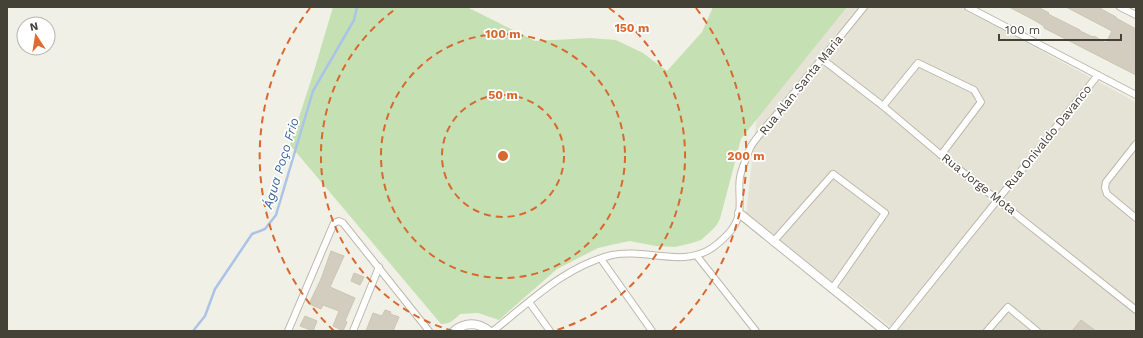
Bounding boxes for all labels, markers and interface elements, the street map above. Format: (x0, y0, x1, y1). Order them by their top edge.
north arrow (16, 16, 56, 56)
scale bar (999, 16, 1121, 42)
text: N (29, 20, 39, 34)
text: 150 m (615, 21, 649, 35)
text: 100 m (1005, 23, 1040, 37)
text: 100 m (485, 27, 521, 41)
street label: Rua Alan Santa Maria (756, 32, 846, 138)
street label: Rua Onivaldo Davanco (1002, 82, 1094, 192)
text: 50 m (488, 88, 518, 102)
water label: Água Poço Frio (259, 115, 302, 211)
centre of rings (496, 149, 510, 163)
text: 200 m (727, 149, 765, 163)
street label: Rua Jorge Mota (939, 151, 1019, 218)

